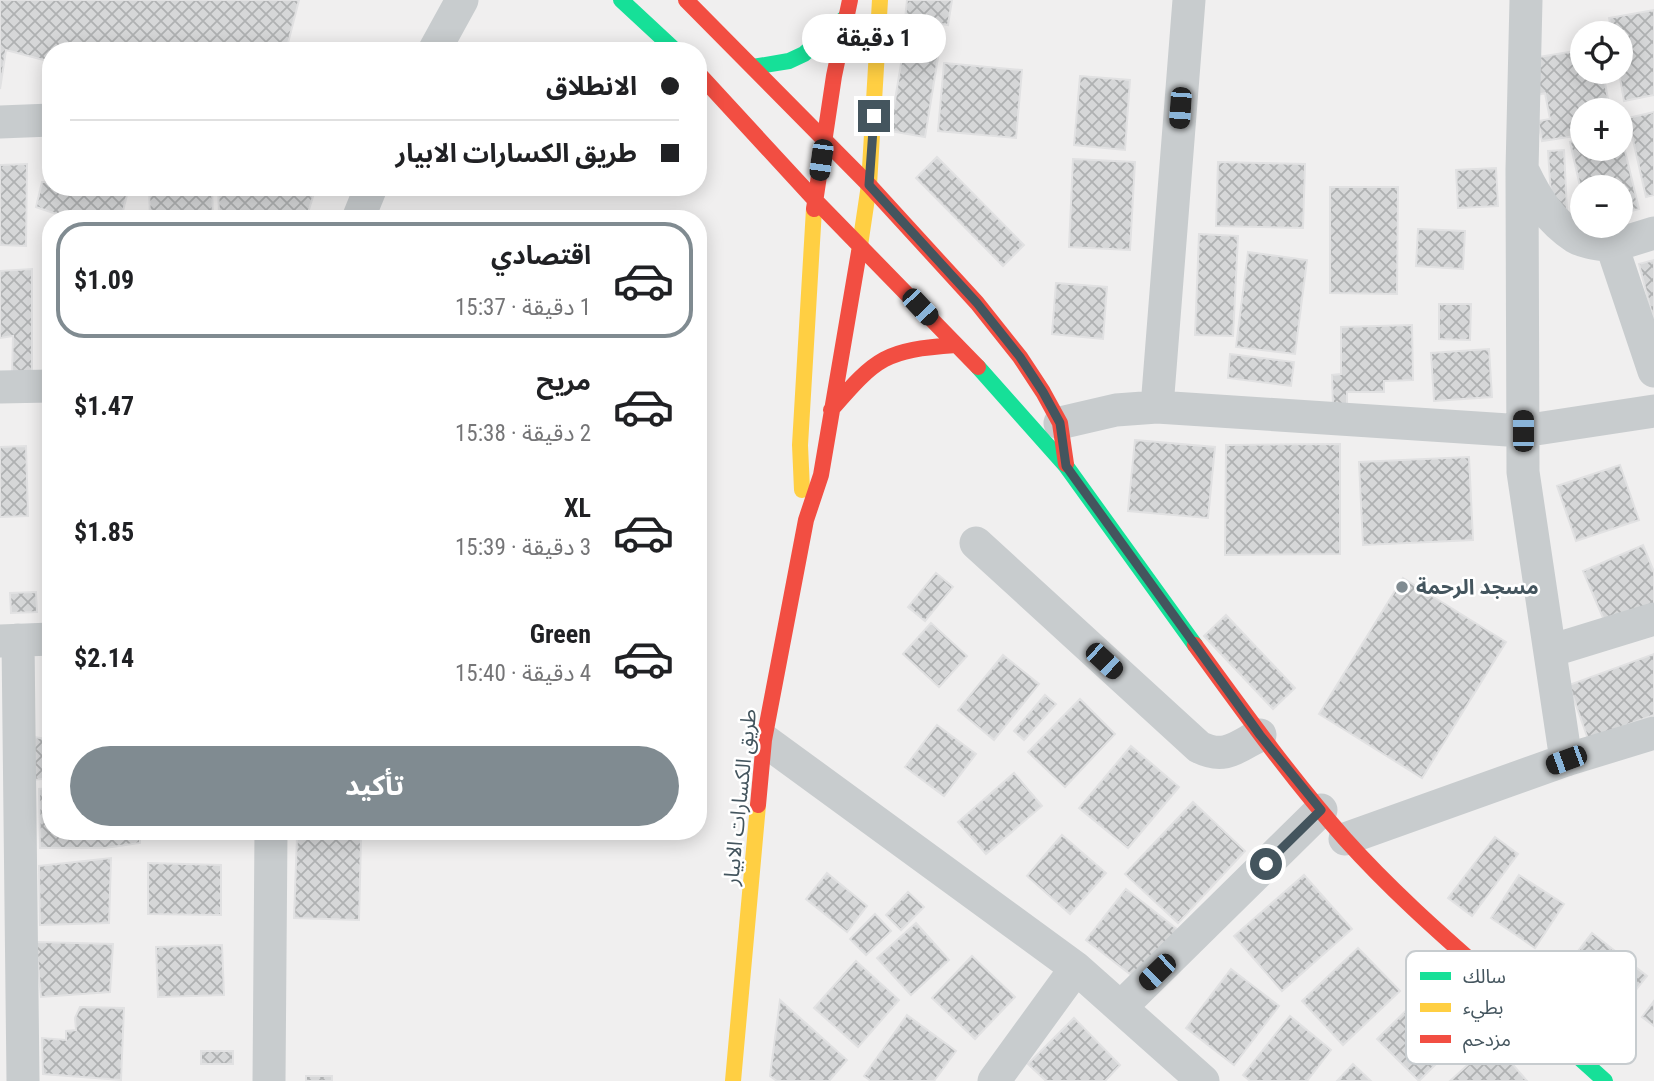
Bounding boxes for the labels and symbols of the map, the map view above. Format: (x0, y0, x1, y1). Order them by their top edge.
callout: 1 دقيقة (802, 15, 946, 64)
car (1169, 86, 1192, 130)
route end (858, 100, 890, 132)
car (808, 138, 835, 182)
car (898, 284, 943, 330)
car (1513, 410, 1534, 452)
place label: مسجد الرحمة (1416, 575, 1539, 599)
marker: مسجد الرحمة (1394, 579, 1410, 595)
car (1082, 639, 1127, 683)
street label: طريق الكسارات الابيار (719, 708, 762, 888)
car (1543, 743, 1590, 777)
route start (1250, 848, 1282, 880)
car (1135, 950, 1180, 994)
legend (1406, 951, 1636, 1064)
text: سالك (1463, 965, 1506, 988)
text: بطيء (1463, 996, 1503, 1022)
text: مزدحم (1463, 1028, 1511, 1054)

